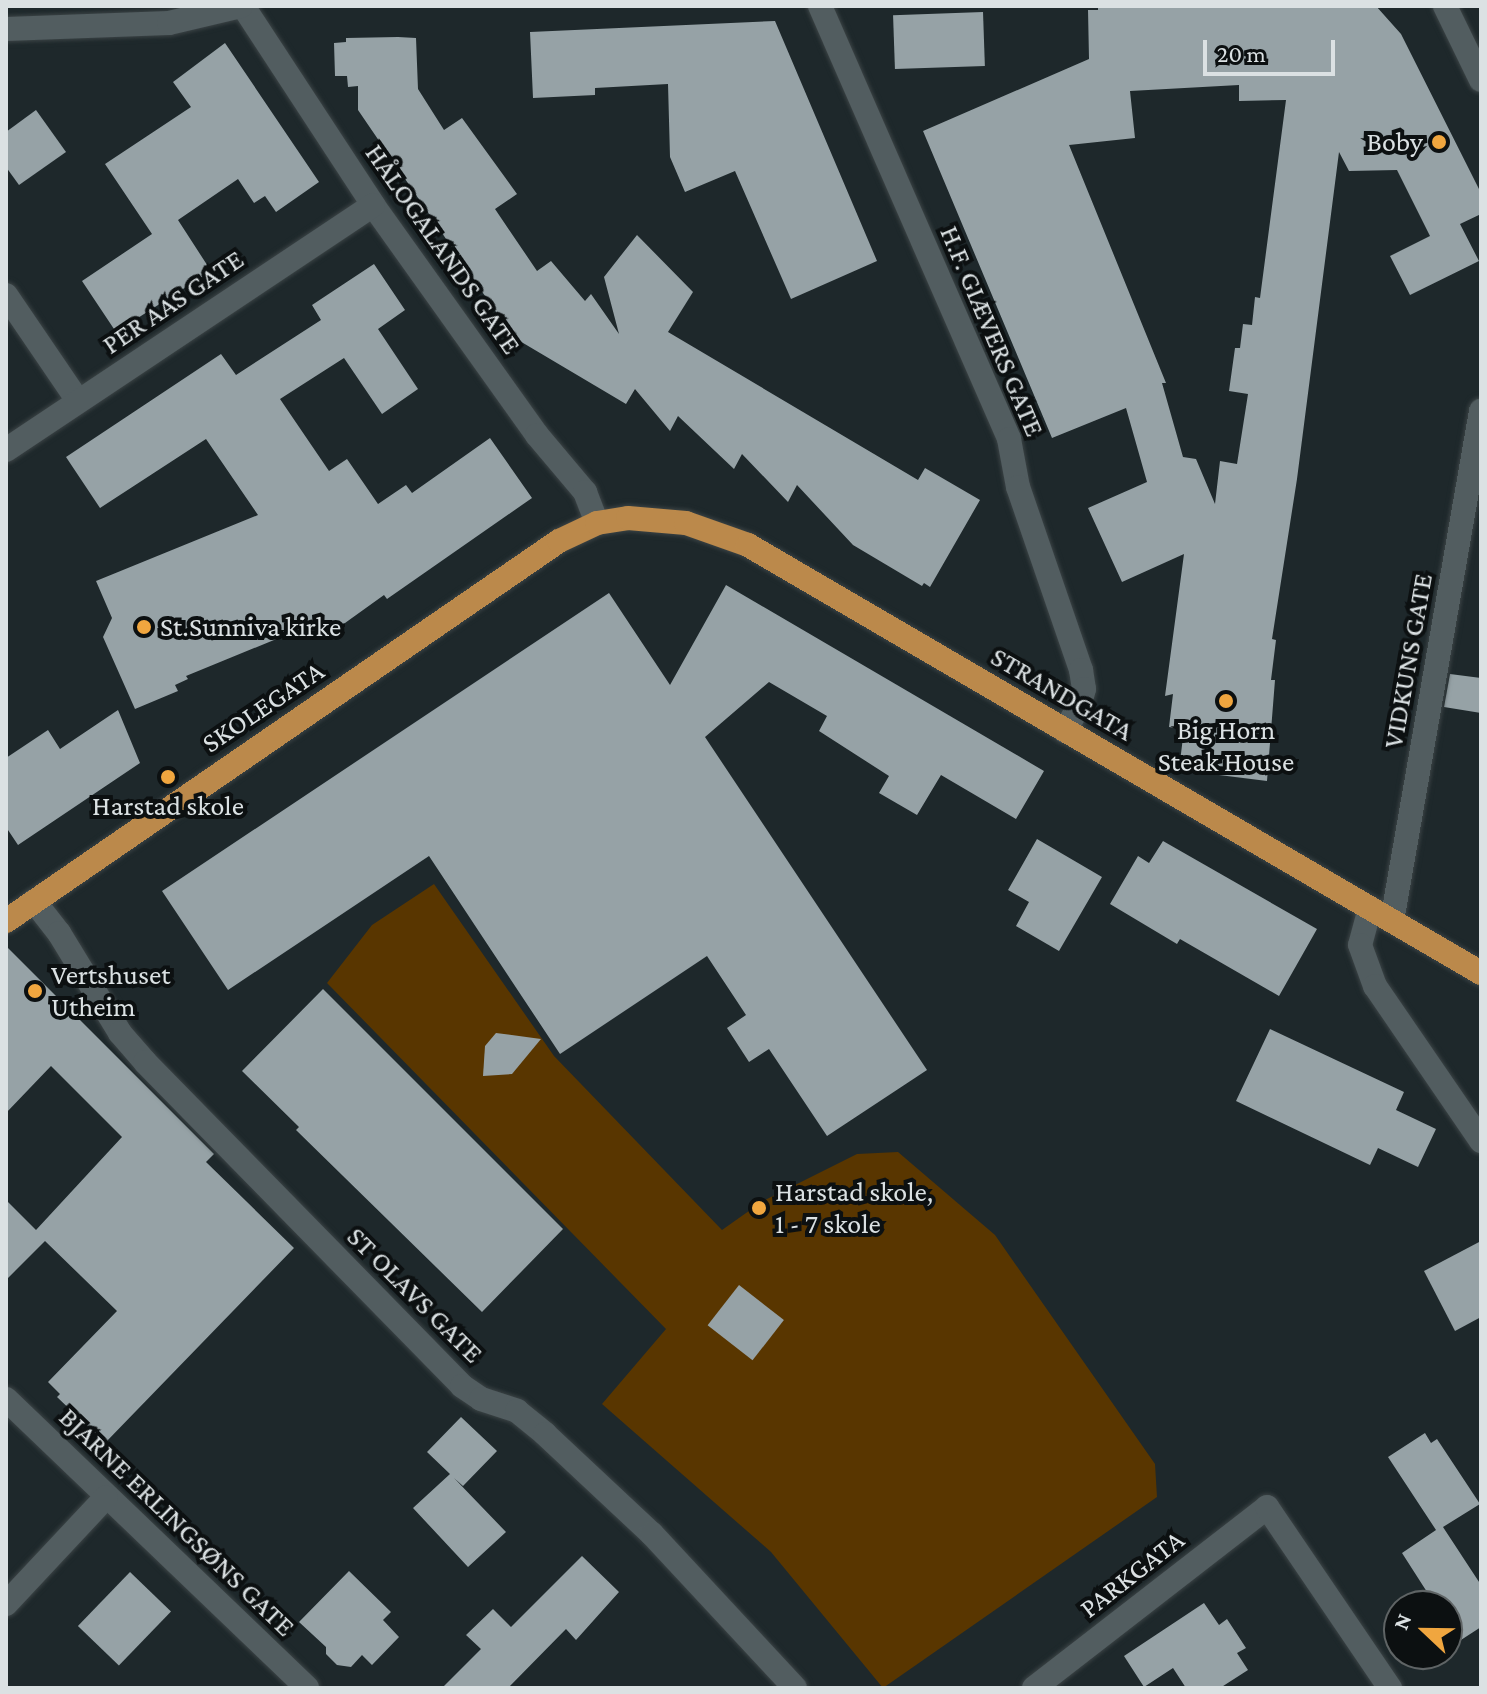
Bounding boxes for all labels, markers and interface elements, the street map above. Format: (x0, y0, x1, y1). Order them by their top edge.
scale bar (1207, 24, 1339, 74)
text: 20 m (1217, 40, 1266, 67)
place label: Boby (1367, 125, 1423, 159)
marker: Boby (1430, 133, 1448, 151)
street label: HÅLOGALANDS GATE (358, 137, 528, 361)
street label: H.F. GIÆVERS GATE (933, 221, 1051, 441)
street label: PER AAS GATE (96, 242, 250, 362)
street label: VIDKUNS GATE (1376, 571, 1440, 751)
place label: St.Sunniva kirke (160, 610, 341, 644)
marker: St.Sunniva kirke (135, 618, 153, 636)
street label: STRANDGATA (985, 640, 1139, 748)
street label: SKOLEGATA (196, 654, 330, 760)
marker: Big Horn Steak House (1217, 692, 1235, 710)
place label: Big Horn Steak House (1158, 713, 1294, 779)
marker: Harstad skole (159, 768, 177, 786)
place label: Harstad skole (92, 789, 244, 823)
place label: Vertshuset Utheim (51, 958, 170, 1024)
marker: Vertshuset Utheim (26, 982, 44, 1000)
place label: Harstad skole, 1 - 7 skole (775, 1175, 933, 1241)
marker: Harstad skole, 1 - 7 skole (750, 1199, 768, 1217)
street label: ST OLAVS GATE (340, 1220, 490, 1370)
street label: BJARNE ERLINGSØNS GATE (52, 1401, 302, 1643)
street label: PARKGATA (1073, 1523, 1191, 1625)
north arrow (1383, 1590, 1463, 1670)
text: N (1388, 1610, 1417, 1633)

